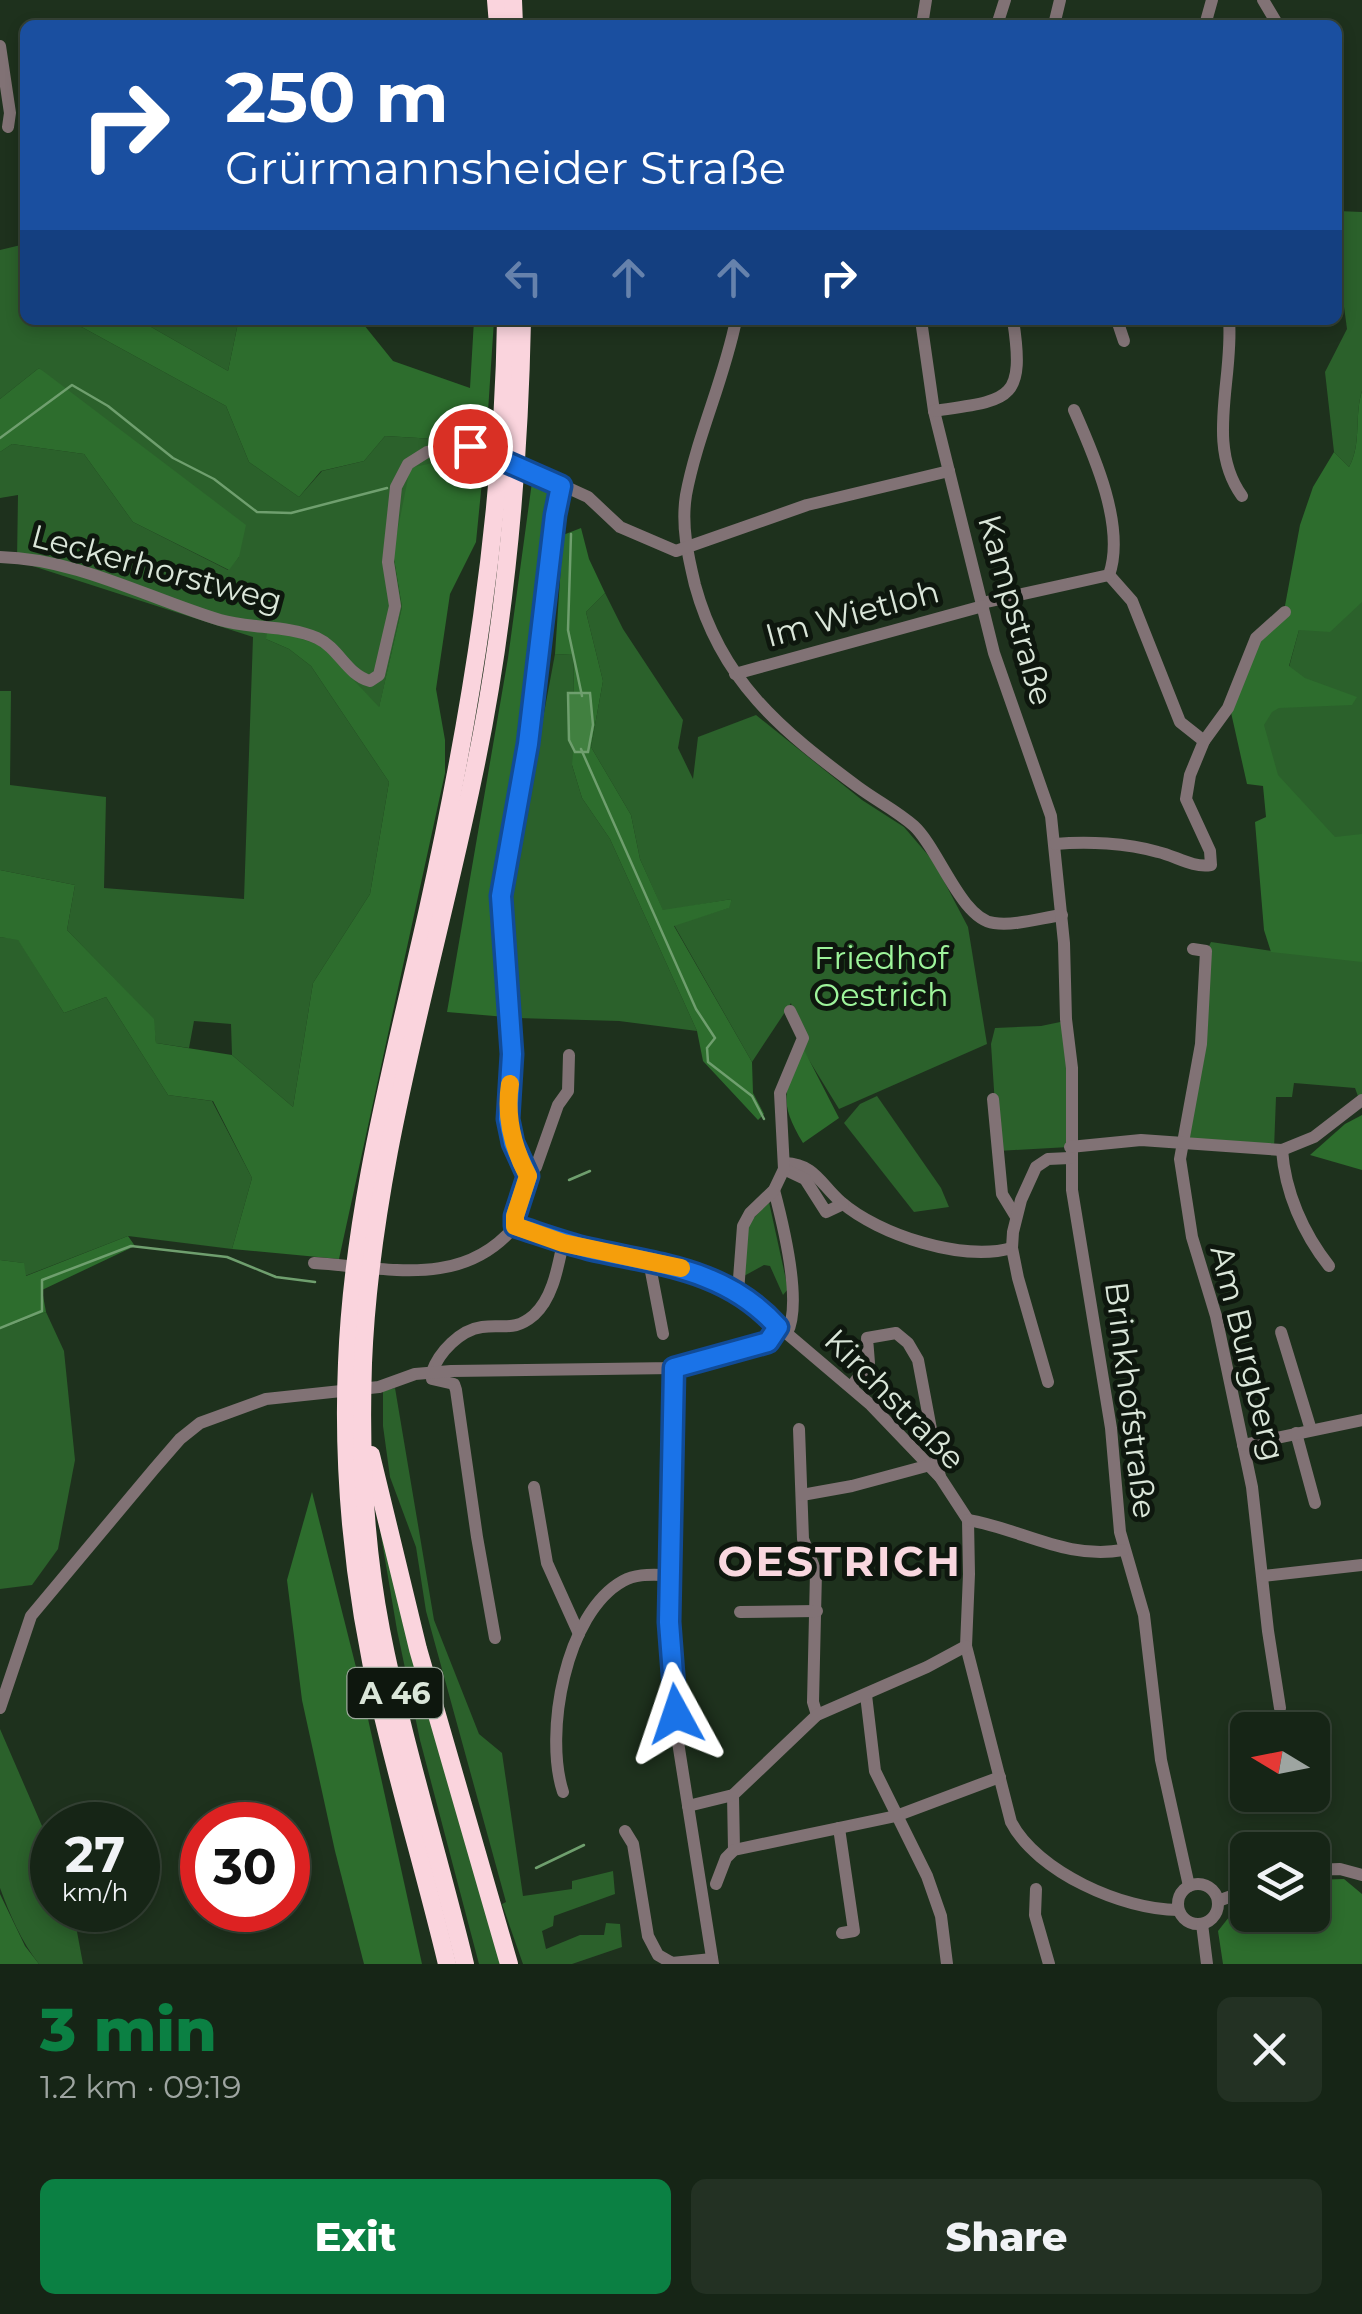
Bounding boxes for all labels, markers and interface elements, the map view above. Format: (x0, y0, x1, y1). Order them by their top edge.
text: 250 m (225, 54, 449, 140)
icon: right (60, 60, 190, 190)
text: Grürmannsheider Straße (225, 140, 786, 195)
icon: left (496, 250, 551, 305)
icon: ahead (601, 250, 656, 305)
icon: ahead (706, 250, 761, 305)
icon: right (811, 250, 866, 305)
pin (428, 404, 513, 489)
icon: arrive (443, 419, 498, 474)
street label: Kampstraße (970, 510, 1062, 710)
street label: Leckerhorstweg (27, 516, 287, 620)
street label: Im Wietloh (761, 571, 943, 655)
park label: Friedhof Oestrich (813, 938, 949, 1014)
street label: Am Burgberg (1202, 1241, 1294, 1465)
street label: Brinkhofstraße (1097, 1279, 1165, 1521)
street label: Kirchstraße (817, 1321, 973, 1477)
district label: OESTRICH (718, 1535, 962, 1587)
position arrow (624, 1662, 728, 1766)
road number: A 46 (348, 1668, 442, 1718)
north arrow (1230, 1712, 1330, 1812)
map controls (1230, 1712, 1330, 1932)
speed limit sign: 30 (180, 1802, 310, 1932)
text: 27 (65, 1824, 125, 1885)
button: layers (1230, 1832, 1330, 1932)
text: km/h (62, 1877, 128, 1907)
text: 3 min (40, 1993, 217, 2066)
button: close (1217, 1997, 1322, 2102)
text: 1.2 km · 09:19 (40, 2067, 241, 2106)
button: Exit (40, 2179, 671, 2294)
button: Share (691, 2179, 1322, 2294)

